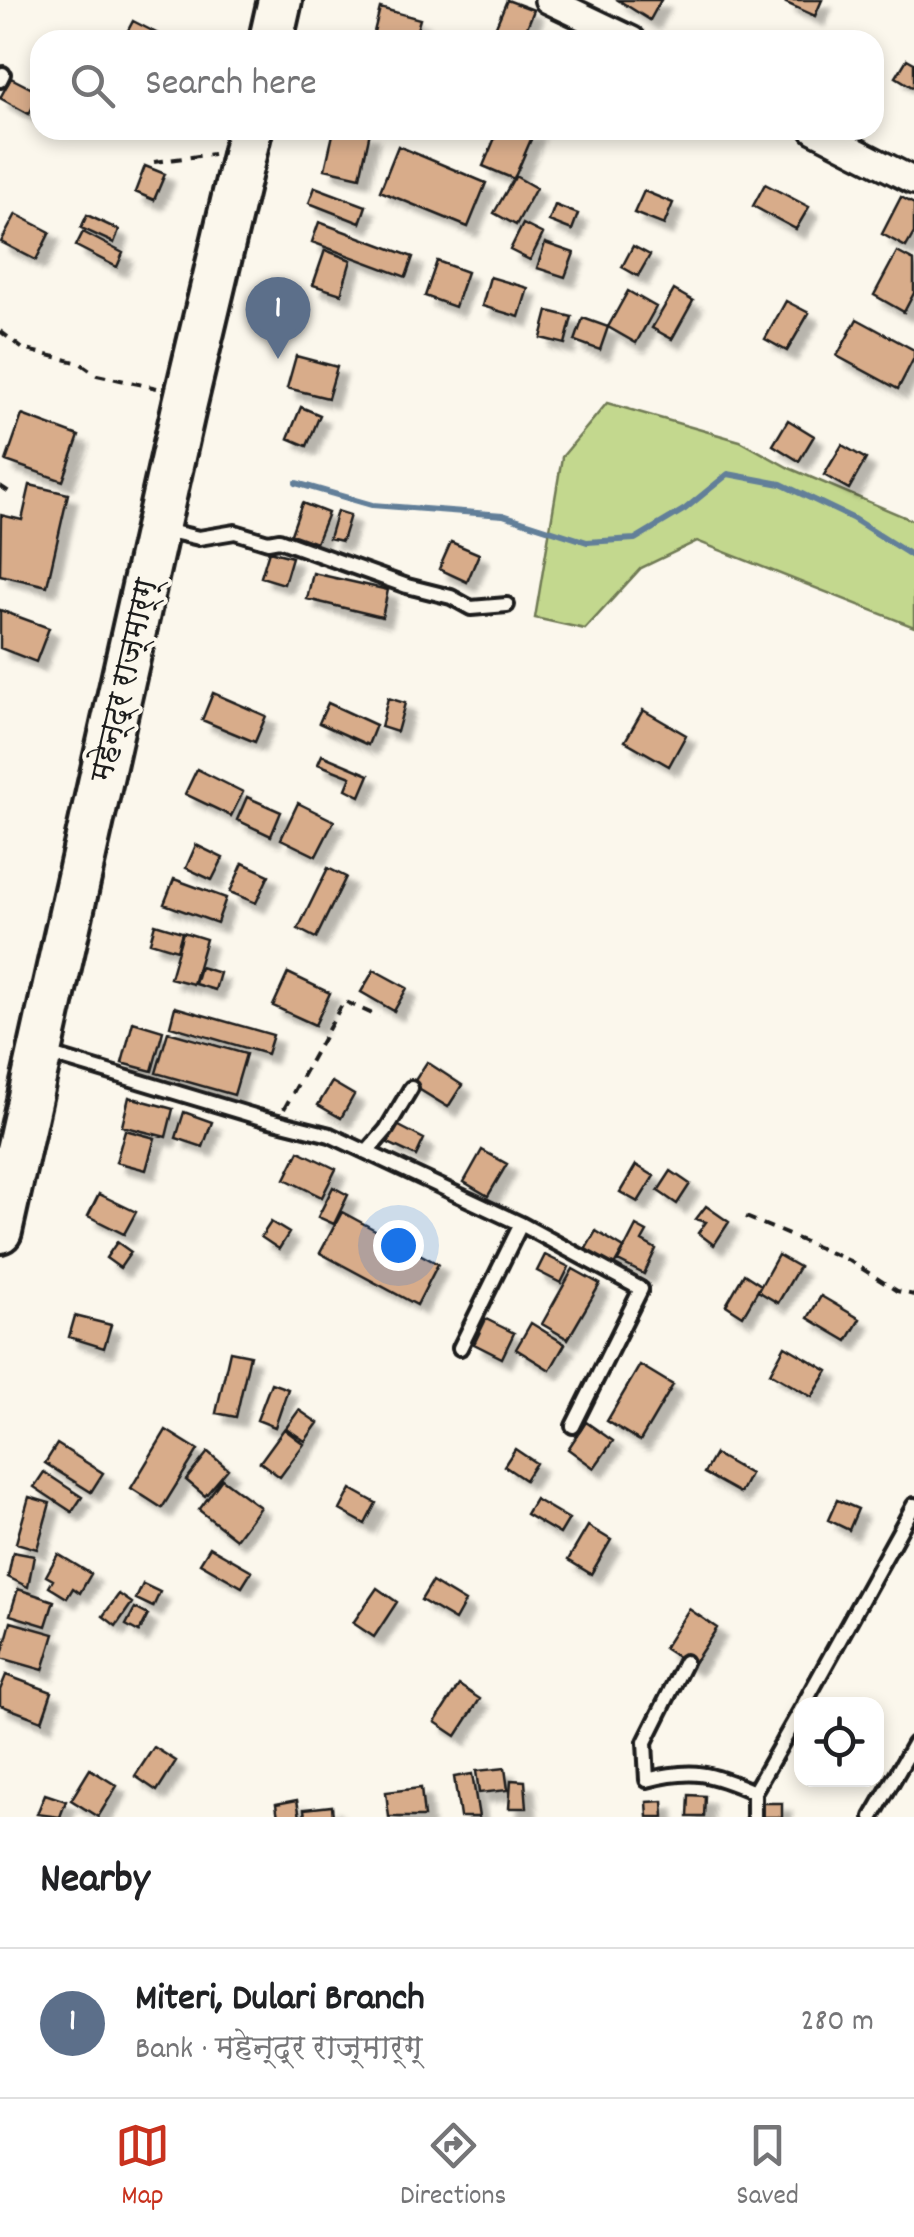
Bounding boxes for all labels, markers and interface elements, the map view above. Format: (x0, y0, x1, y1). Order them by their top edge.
search box (30, 30, 884, 140)
icon: search (65, 58, 120, 113)
text: Search here (145, 58, 317, 113)
pin: 1 (246, 276, 310, 359)
street label: महेन्द्र राज्मार्ग् (81, 572, 173, 788)
your location (373, 1220, 424, 1271)
map controls (794, 1697, 884, 1787)
button: locate (794, 1697, 884, 1787)
text: Nearby (40, 1852, 150, 1912)
text: Miteri, Dulari Branch (135, 1973, 425, 2028)
text: 1 (69, 2000, 76, 2046)
text: 280 m (800, 2000, 874, 2046)
text: Bank · महेन्द्र राज्मार्ग् (135, 2028, 422, 2074)
tab: Map (115, 2118, 170, 2218)
tab: Directions (400, 2118, 506, 2218)
tab: Saved (736, 2118, 799, 2218)

